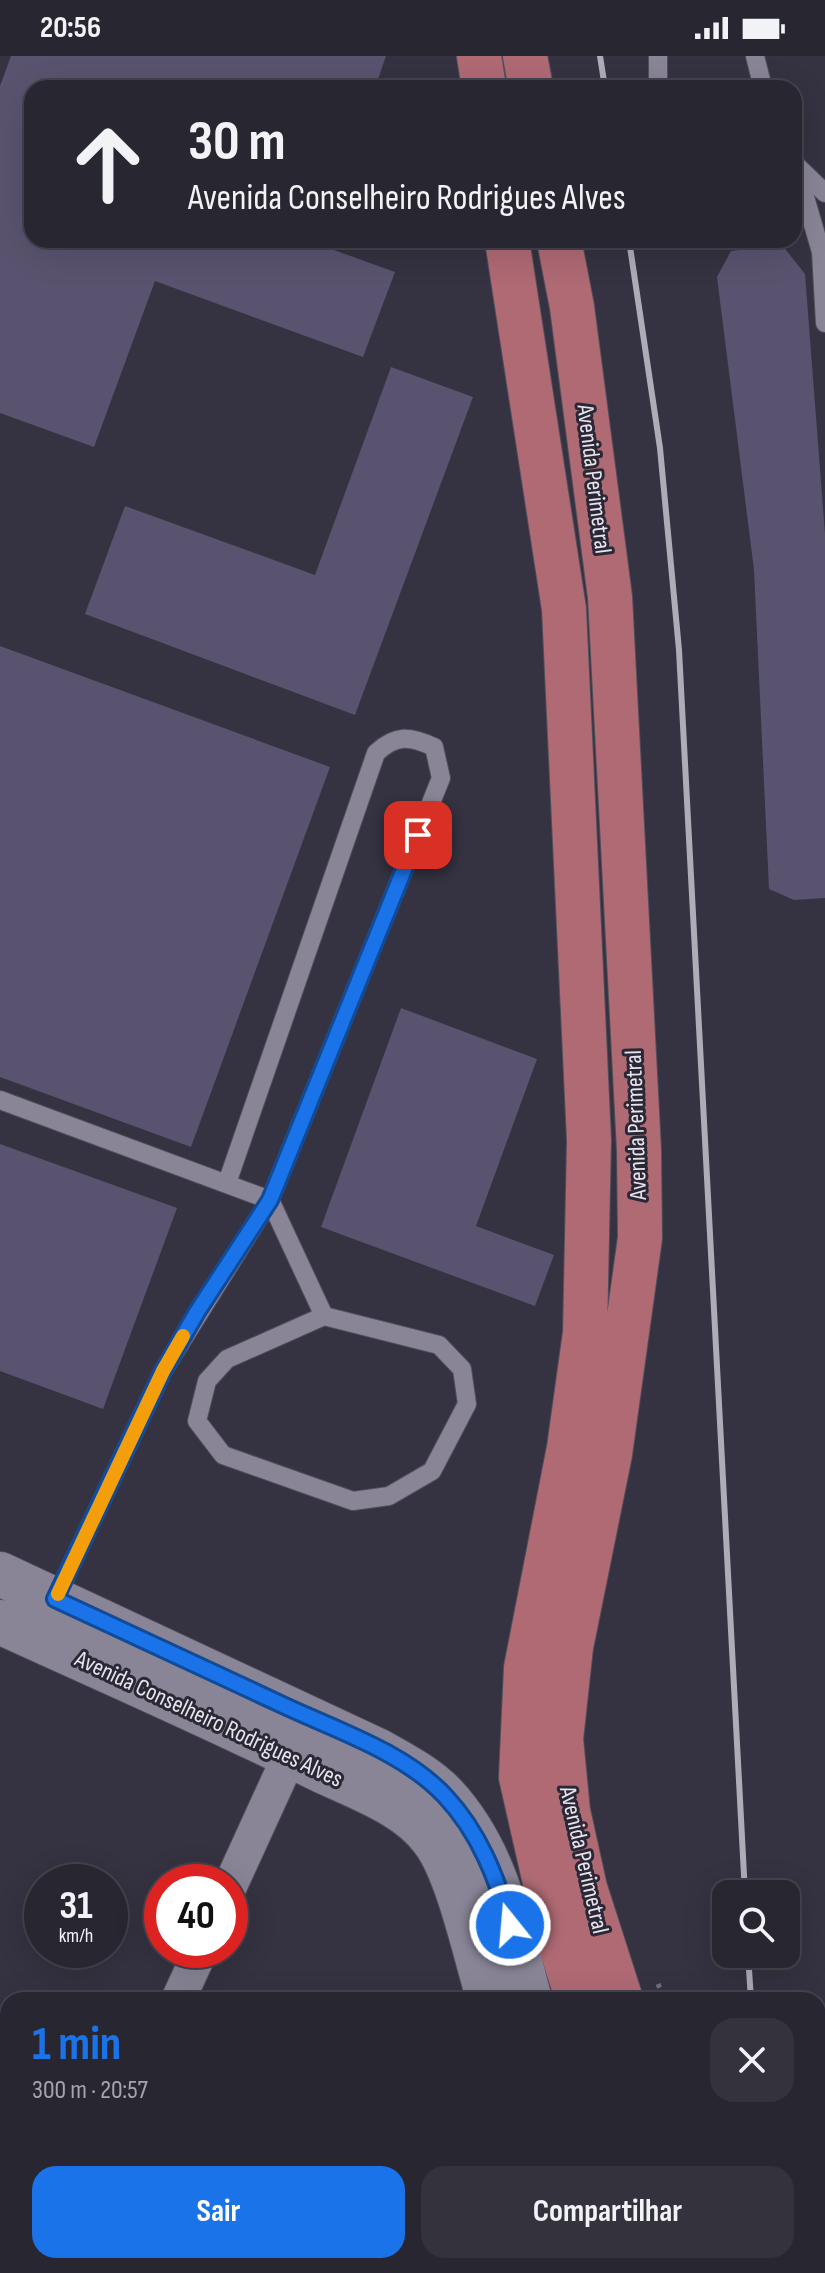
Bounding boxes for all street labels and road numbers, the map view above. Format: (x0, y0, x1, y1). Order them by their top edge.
street label: Avenida Perimetral (570, 402, 618, 555)
street label: Avenida Perimetral (619, 1049, 653, 1202)
street label: Avenida Conselheiro Rodrigues Alves (70, 1644, 347, 1794)
street label: Avenida Perimetral (553, 1783, 615, 1936)

